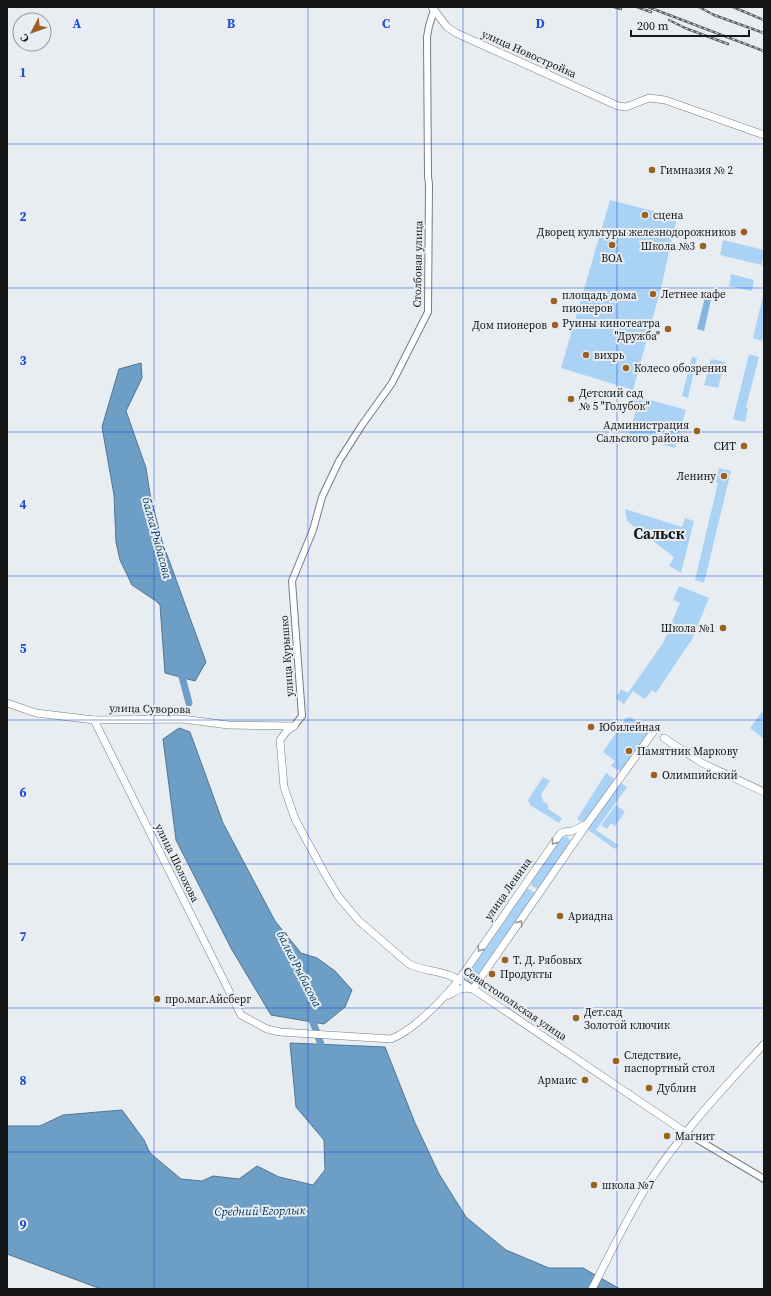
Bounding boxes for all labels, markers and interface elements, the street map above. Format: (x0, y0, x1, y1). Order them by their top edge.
north arrow (12, 12, 52, 52)
scale bar (631, 12, 749, 38)
text: A (73, 15, 82, 32)
text: B (227, 15, 236, 32)
text: C (382, 15, 390, 32)
text: D (535, 15, 545, 32)
text: 200 m (637, 18, 669, 34)
street label: улица Новостройка (479, 26, 579, 82)
text: С (17, 31, 33, 46)
text: 1 (19, 64, 27, 81)
place label: Гимназия № 2 (660, 163, 734, 178)
marker: Гимназия № 2 (647, 165, 657, 175)
text: 2 (19, 208, 27, 225)
place label: сцена (653, 208, 684, 223)
marker: сцена (640, 210, 650, 220)
street label: Столбовая улица (410, 220, 426, 308)
place label: Дворец культуры железнодорожников (537, 225, 736, 240)
marker: Дворец культуры железнодорожников (739, 227, 749, 237)
place label: Школа №3 (641, 239, 695, 254)
marker: ВОА (607, 240, 617, 250)
marker: Школа №3 (698, 241, 708, 251)
place label: ВОА (601, 251, 623, 266)
place label: Летнее кафе (661, 287, 726, 302)
place label: площадь дома пионеров (562, 288, 637, 316)
marker: Летнее кафе (648, 289, 658, 299)
marker: площадь дома пионеров (549, 296, 559, 306)
place label: Руины кинотеатра "Дружба" (562, 316, 660, 344)
place label: Дом пионеров (472, 318, 547, 333)
marker: Дом пионеров (550, 320, 560, 330)
marker: Руины кинотеатра "Дружба" (663, 324, 673, 334)
place label: вихрь (594, 348, 625, 363)
marker: вихрь (581, 350, 591, 360)
text: 3 (19, 352, 27, 369)
place label: Колесо обозрения (634, 361, 727, 376)
marker: Колесо обозрения (621, 363, 631, 373)
place label: Детский сад № 5 "Голубок" (579, 386, 650, 414)
marker: Детский сад № 5 "Голубок" (566, 394, 576, 404)
place label: Администрация Сальского района (596, 418, 689, 446)
marker: Администрация Сальского района (692, 426, 702, 436)
place label: СИТ (714, 439, 736, 454)
marker: СИТ (739, 441, 749, 451)
place label: Ленину (677, 469, 716, 484)
marker: Ленину (719, 471, 729, 481)
water label: балка Рыбасова (138, 495, 176, 581)
text: 4 (19, 496, 27, 513)
district label: Сальск (634, 523, 685, 544)
street label: улица Курышко (277, 615, 297, 697)
place label: Школа №1 (661, 621, 715, 636)
marker: Школа №1 (718, 623, 728, 633)
text: 5 (19, 640, 27, 657)
street label: улица Суворова (109, 701, 191, 717)
place label: Юбилейная (599, 720, 660, 735)
marker: Юбилейная (586, 722, 596, 732)
place label: Памятник Маркову (637, 744, 738, 759)
marker: Памятник Маркову (624, 746, 634, 756)
place label: Олимпийский (662, 768, 738, 783)
marker: Олимпийский (649, 770, 659, 780)
text: 6 (19, 784, 27, 801)
street label: улица Шолохова (152, 821, 203, 905)
one-way arrow (552, 838, 559, 845)
street label: улица Ленина (481, 854, 535, 923)
place label: Ариадна (568, 909, 613, 924)
marker: Ариадна (555, 911, 565, 921)
one-way arrow (515, 920, 522, 927)
text: 7 (19, 928, 27, 945)
water label: балка Рыбасова (273, 928, 325, 1011)
one-way arrow (477, 945, 485, 952)
place label: Т. Д. Рябовых (513, 953, 582, 968)
marker: Т. Д. Рябовых (500, 955, 510, 965)
street label: Севастопольская улица (460, 964, 570, 1044)
place label: Продукты (500, 967, 552, 982)
marker: Продукты (487, 969, 497, 979)
place label: про.маг.Айсберг (165, 992, 251, 1007)
marker: про.маг.Айсберг (152, 994, 162, 1004)
place label: Дет.сад Золотой ключик (584, 1005, 670, 1033)
marker: Дет.сад Золотой ключик (571, 1013, 581, 1023)
place label: Следствие, паспортный стол (624, 1048, 715, 1076)
marker: Следствие, паспортный стол (611, 1056, 621, 1066)
text: 8 (19, 1072, 27, 1089)
place label: Армаис (538, 1073, 578, 1088)
marker: Армаис (580, 1075, 590, 1085)
place label: Дублин (657, 1081, 696, 1096)
marker: Дублин (644, 1083, 654, 1093)
place label: Магнит (675, 1129, 715, 1144)
marker: Магнит (662, 1131, 672, 1141)
place label: школа №7 (602, 1178, 655, 1193)
marker: школа №7 (589, 1180, 599, 1190)
water label: Средний Егорлык (214, 1202, 306, 1220)
text: 9 (19, 1216, 27, 1233)

